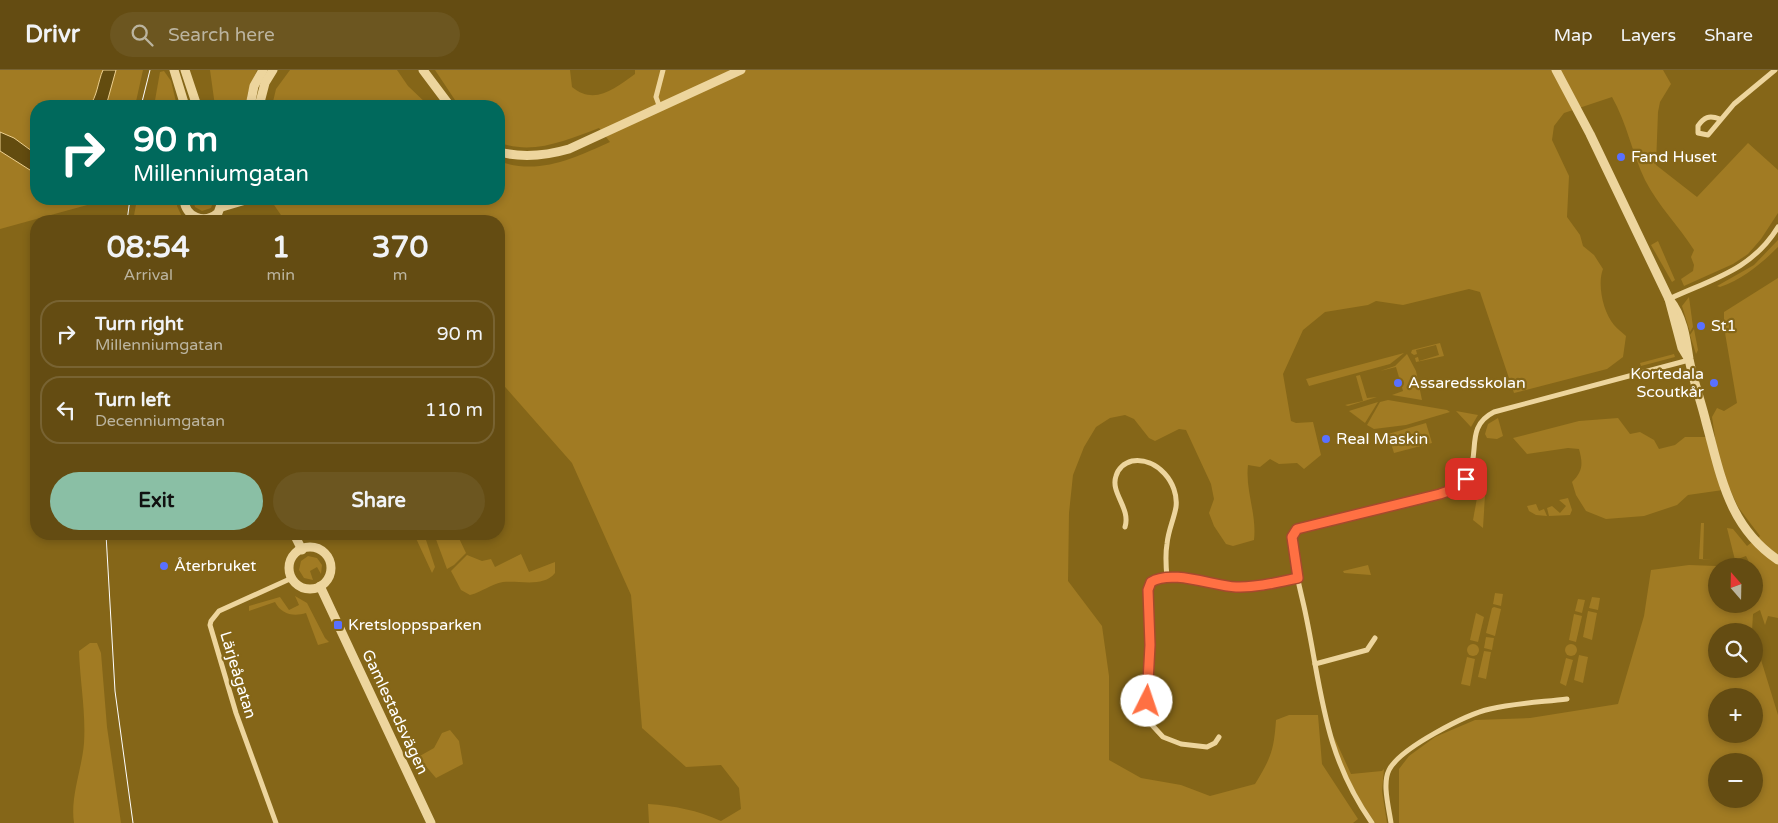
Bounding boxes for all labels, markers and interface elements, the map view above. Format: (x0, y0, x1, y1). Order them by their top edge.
search box (110, 12, 460, 57)
text: Drivr (25, 20, 80, 49)
icon: search (128, 21, 156, 49)
text: Search here (168, 24, 275, 46)
text: Map (1554, 24, 1593, 46)
text: Layers (1621, 24, 1676, 46)
text: Share (1704, 24, 1753, 46)
text: 90 m (133, 119, 218, 161)
icon: right (50, 120, 115, 185)
place label: Fand Huset (1631, 147, 1717, 167)
marker: Fand Huset (1615, 151, 1627, 163)
text: Millenniumgatan (133, 161, 309, 187)
text: 08:54 (107, 229, 190, 266)
text: 1 (271, 229, 290, 266)
text: 370 (372, 229, 428, 266)
text: Arrival (124, 265, 173, 285)
text: min (267, 265, 295, 285)
text: m (393, 265, 407, 285)
text: Turn right (95, 313, 183, 335)
place label: St1 (1711, 316, 1737, 336)
icon: right (52, 320, 80, 348)
marker: St1 (1695, 320, 1707, 332)
text: 90 m (437, 323, 483, 345)
text: Millenniumgatan (95, 335, 223, 355)
place label: Kortedala Scoutkår (1630, 364, 1705, 402)
place label: Assaredsskolan (1408, 373, 1526, 393)
marker: Assaredsskolan (1392, 377, 1404, 389)
marker: Kortedala Scoutkår (1708, 377, 1720, 389)
text: Turn left (95, 389, 171, 411)
icon: left (52, 396, 80, 424)
text: 110 m (425, 399, 483, 421)
text: Decenniumgatan (95, 411, 225, 431)
place label: Real Maskin (1336, 429, 1428, 449)
marker: Real Maskin (1320, 433, 1332, 445)
pin (1445, 458, 1487, 500)
icon: arrive (1452, 465, 1480, 493)
button: Exit (50, 472, 263, 530)
button: Share (273, 472, 485, 530)
place label: Återbruket (174, 556, 256, 576)
north arrow (1708, 558, 1762, 612)
map controls (1708, 558, 1763, 808)
marker: Återbruket (158, 560, 170, 572)
place label: Kretsloppsparken (348, 615, 482, 635)
marker: Kretsloppsparken (332, 619, 344, 631)
button: search (1708, 623, 1763, 678)
street label: Lärjeågatan (215, 629, 261, 721)
street label: Gamlestadsvägen (357, 646, 433, 778)
position arrow (1120, 674, 1172, 726)
button: + (1708, 688, 1763, 743)
button: − (1708, 753, 1763, 808)

